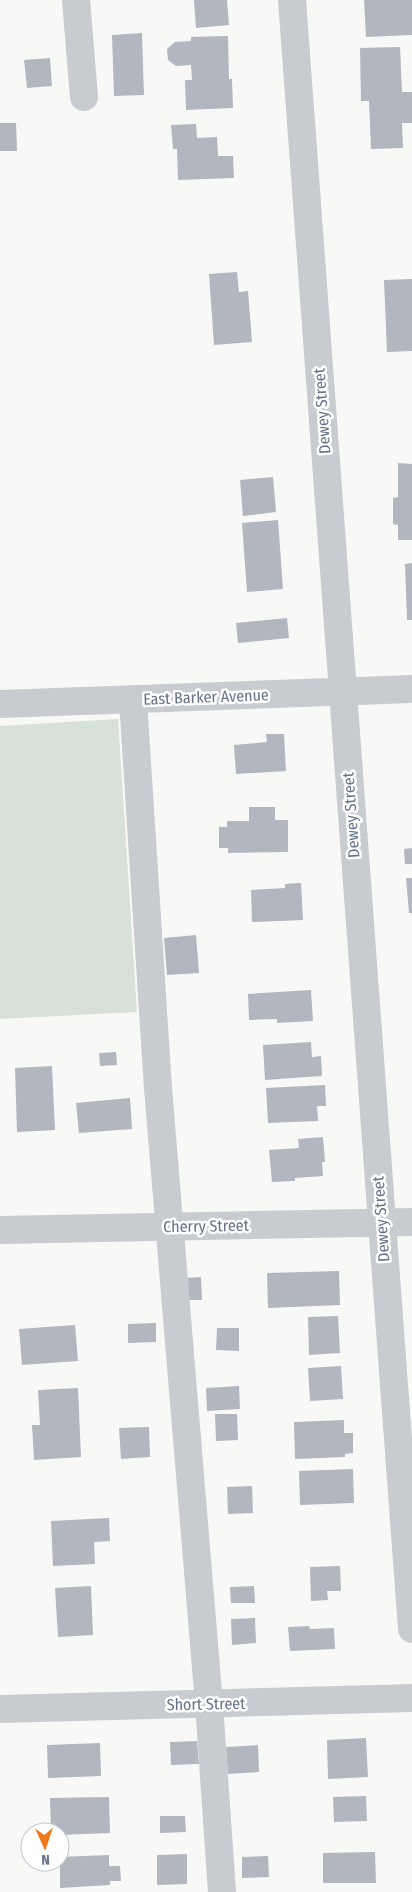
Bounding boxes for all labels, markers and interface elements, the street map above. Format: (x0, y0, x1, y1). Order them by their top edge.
street label: Dewey Street (309, 367, 334, 454)
street label: East Barker Avenue (143, 685, 269, 709)
street label: Dewey Street (338, 771, 363, 858)
street label: Dewey Street (368, 1175, 393, 1262)
street label: Cherry Street (163, 1216, 250, 1236)
street label: Short Street (166, 1694, 246, 1714)
north arrow (20, 1822, 70, 1872)
text: N (41, 1851, 50, 1868)

